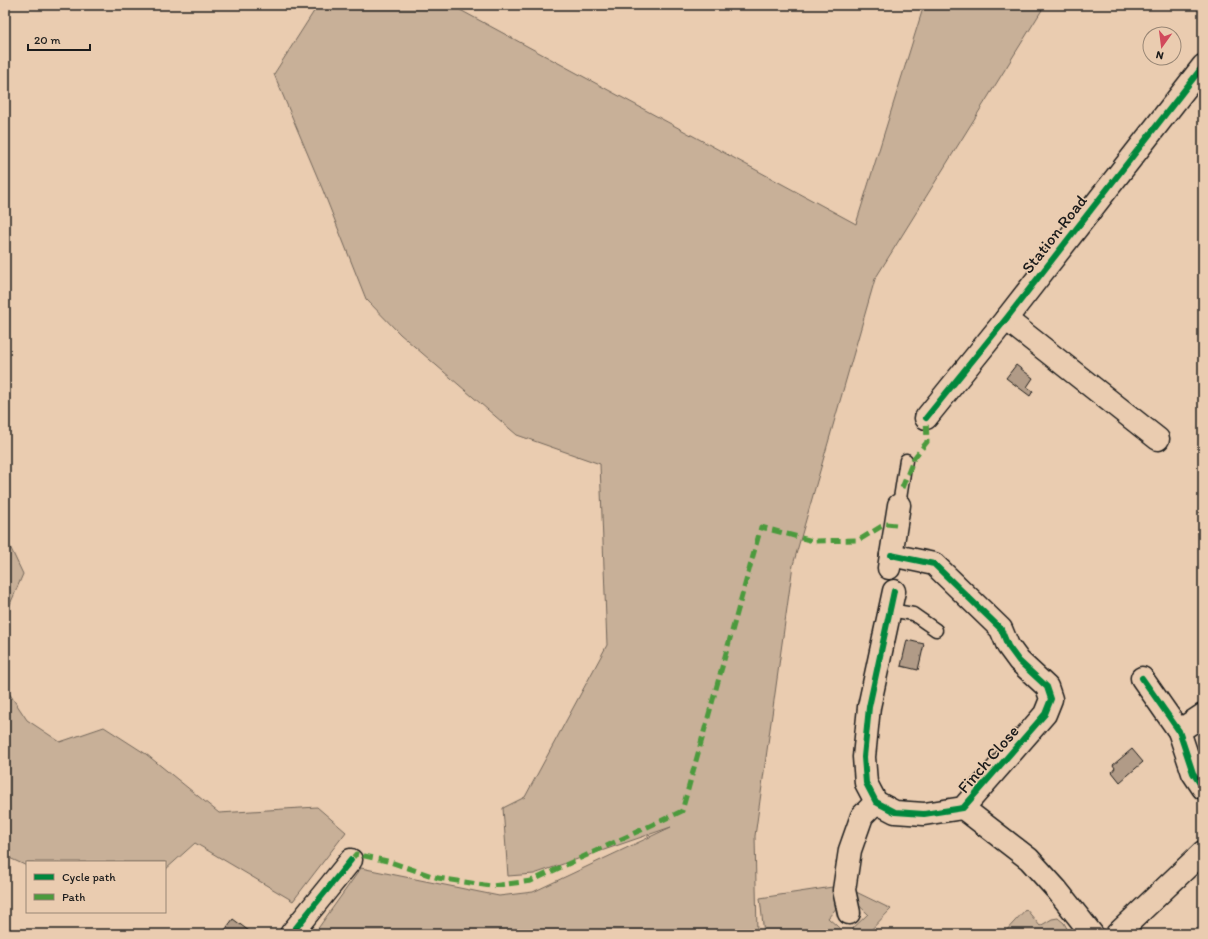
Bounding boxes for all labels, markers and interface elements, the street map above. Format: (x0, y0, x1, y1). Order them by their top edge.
scale bar (28, 26, 90, 52)
north arrow (1142, 26, 1182, 66)
text: 20 m (34, 33, 61, 47)
text: N (1155, 48, 1165, 62)
street label: Station Road (1017, 190, 1091, 277)
street label: Finch Close (953, 721, 1023, 797)
legend (26, 861, 166, 913)
text: Cycle path (62, 870, 116, 884)
text: Path (62, 890, 85, 904)

